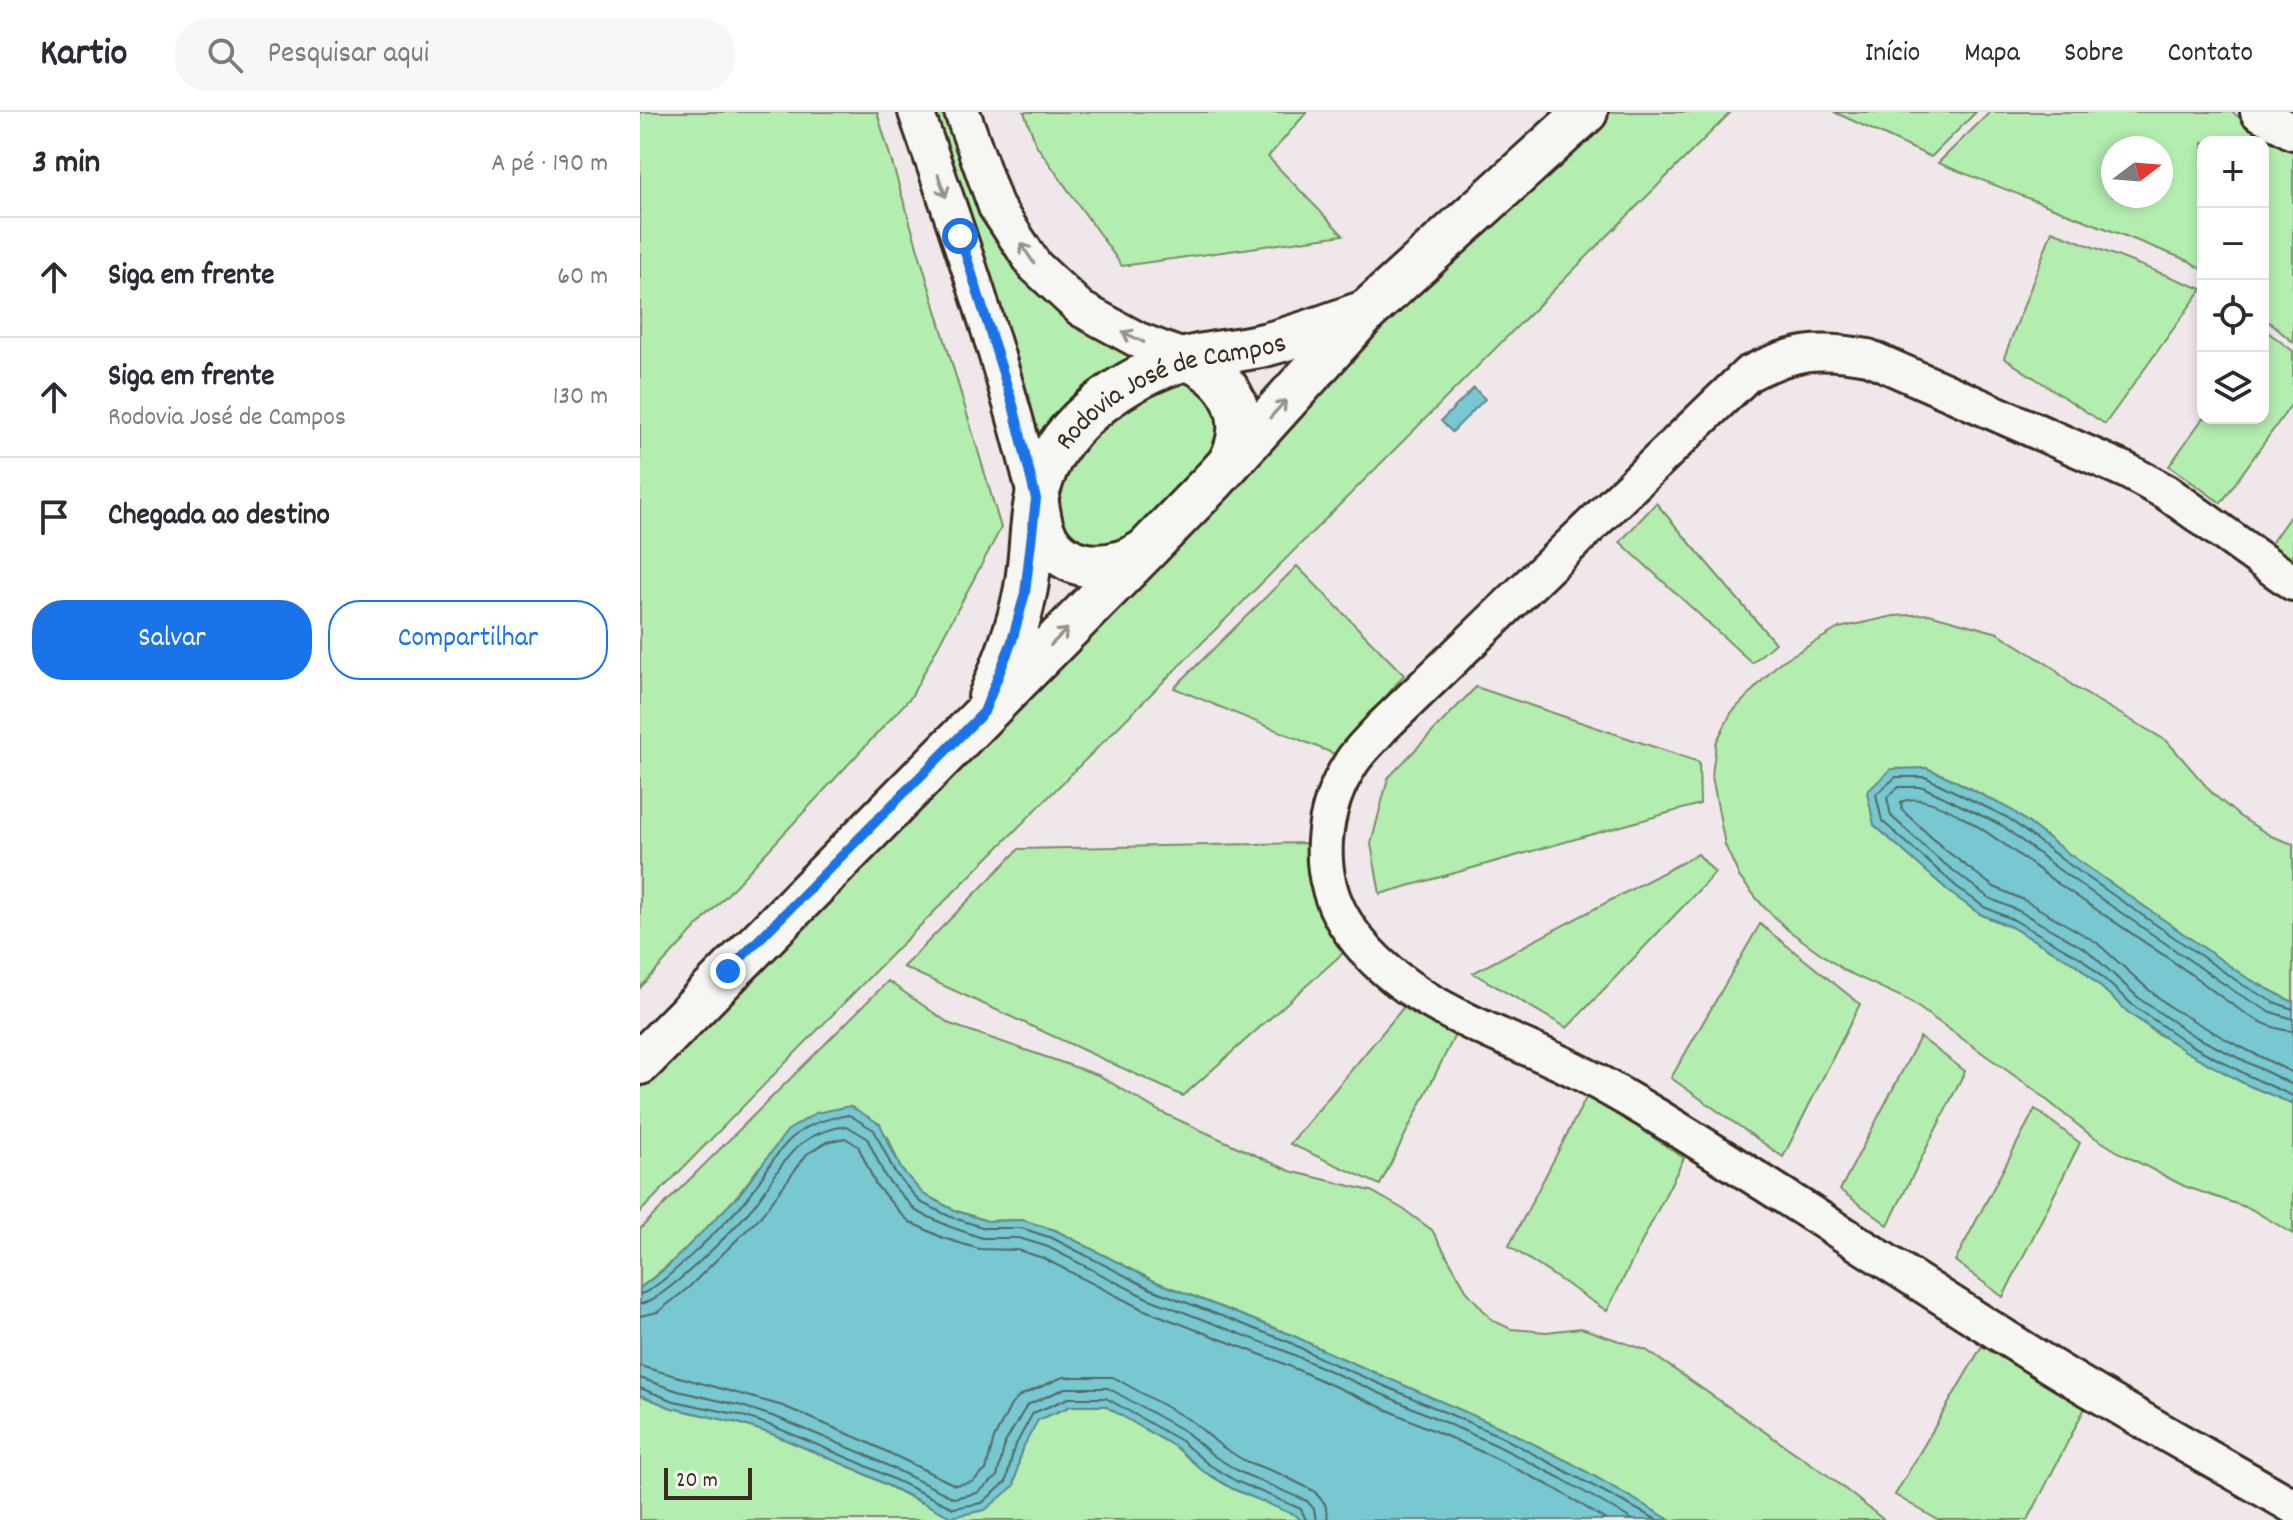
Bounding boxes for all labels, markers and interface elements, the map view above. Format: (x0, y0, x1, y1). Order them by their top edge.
search box (175, 19, 735, 91)
text: Kartio (40, 28, 127, 83)
icon: search (203, 33, 247, 77)
text: Pesquisar aqui (267, 34, 429, 77)
text: Início (1865, 35, 1920, 75)
text: Mapa (1964, 35, 2020, 75)
text: Sobre (2064, 35, 2124, 75)
text: Contato (2168, 35, 2253, 75)
north arrow (2101, 136, 2173, 208)
map controls (2197, 136, 2269, 424)
button: + (2197, 136, 2269, 208)
text: 3 min (32, 140, 100, 189)
text: A pé · 190 m (491, 146, 608, 183)
one-way arrow (935, 173, 950, 198)
button: − (2197, 208, 2269, 280)
route start (942, 218, 978, 254)
one-way arrow (1018, 243, 1035, 265)
icon: ahead (32, 255, 76, 299)
text: Siga em frente (108, 256, 275, 299)
text: 60 m (557, 259, 608, 296)
button: locate (2197, 280, 2269, 352)
street label: Rodovia José de Campos (1047, 325, 1291, 460)
one-way arrow (1121, 329, 1145, 344)
button: layers (2197, 352, 2269, 424)
text: Siga em frente (108, 357, 275, 400)
icon: ahead (32, 375, 76, 419)
text: 130 m (553, 379, 608, 416)
one-way arrow (1269, 399, 1287, 419)
text: Rodovia José de Campos (108, 400, 346, 437)
icon: arrive (32, 495, 76, 539)
text: Chegada ao destino (108, 496, 330, 539)
button: Salvar (32, 600, 312, 680)
button: Compartilhar (328, 600, 608, 680)
one-way arrow (1049, 628, 1068, 647)
route end (710, 953, 746, 989)
scale bar (664, 1464, 752, 1500)
text: 20 m (676, 1466, 718, 1497)

